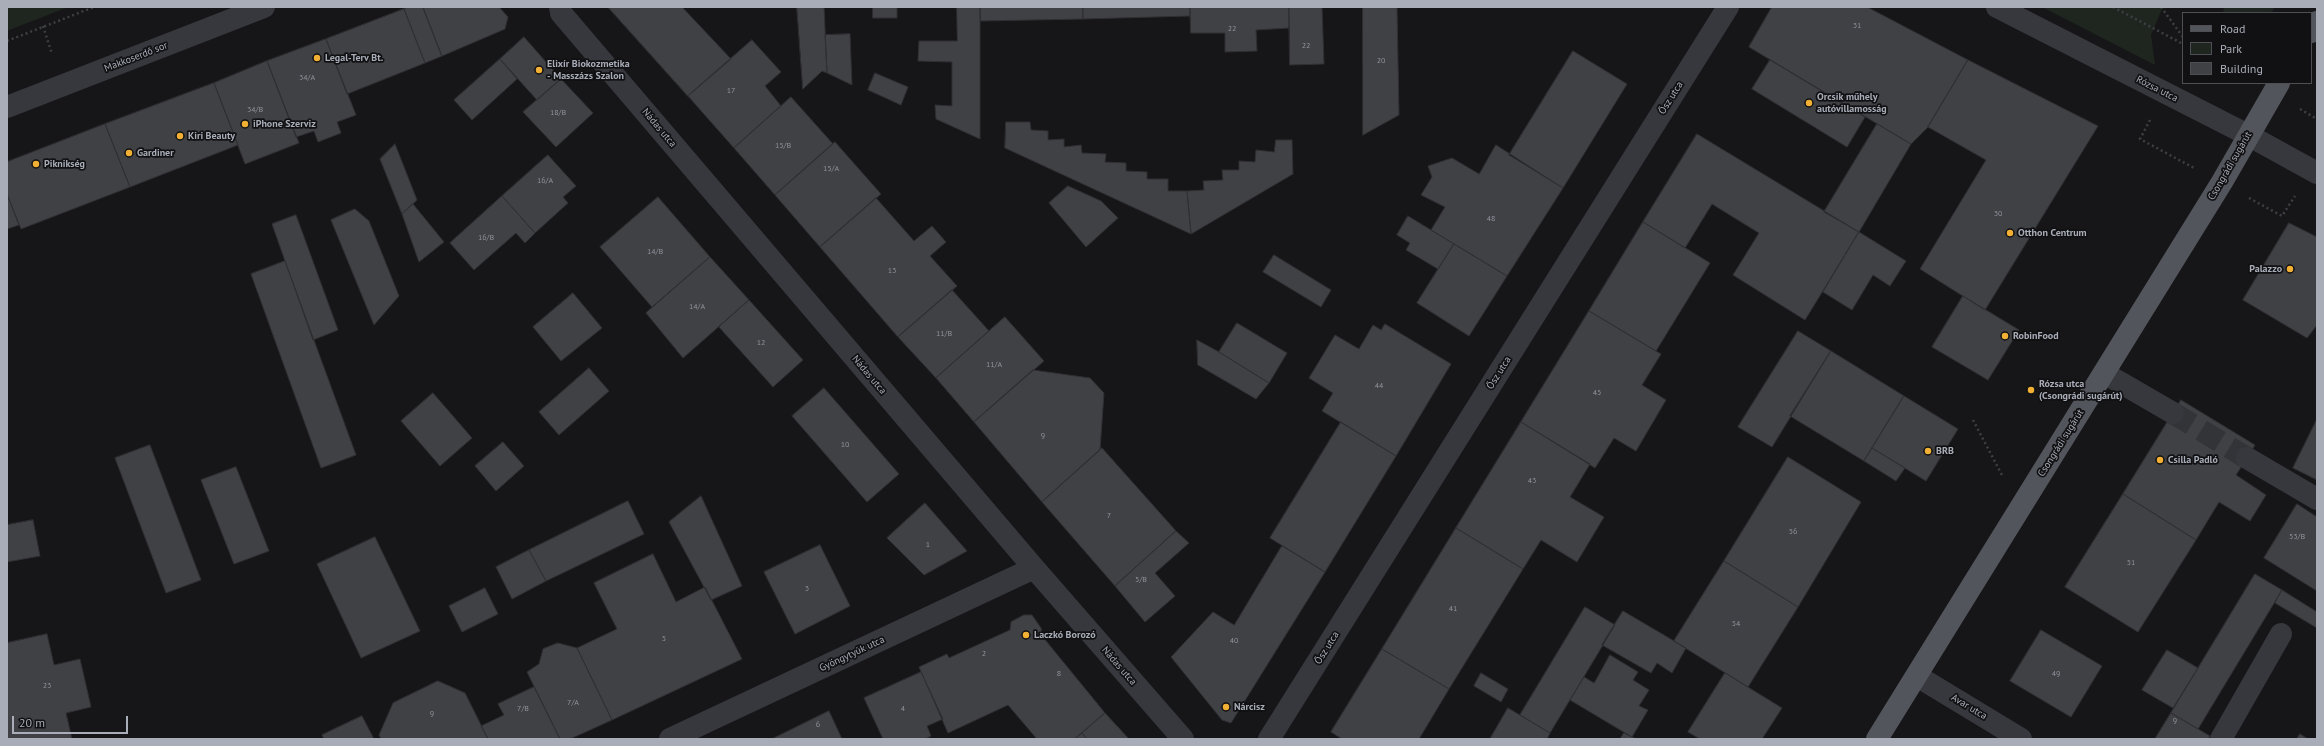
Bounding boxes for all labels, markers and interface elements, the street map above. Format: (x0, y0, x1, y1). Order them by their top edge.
legend (2182, 12, 2312, 84)
house number: 31 (1853, 21, 1861, 31)
text: Road (2220, 21, 2245, 36)
house number: 22 (1228, 24, 1236, 34)
street label: Makkoserdő sor (103, 39, 169, 75)
house number: 22 (1302, 41, 1310, 51)
text: Park (2220, 41, 2242, 56)
place label: Legal-Terv Bt. (325, 52, 383, 64)
marker: Legal-Terv Bt. (312, 53, 322, 63)
house number: 20 (1377, 56, 1385, 66)
place label: Elixír Biokozmetika - Masszázs Szalon (547, 58, 630, 82)
text: Building (2220, 61, 2263, 76)
marker: Elixír Biokozmetika - Masszázs Szalon (534, 65, 544, 75)
house number: 34/A (299, 73, 315, 83)
street label: Rózsa utca (2134, 73, 2180, 105)
street label: Ősz utca (1656, 79, 1686, 117)
house number: 17 (727, 86, 735, 96)
place label: Orcsik műhely autóvillamosság (1817, 91, 1887, 114)
marker: Orcsik műhely autóvillamosság (1804, 98, 1814, 108)
house number: 34/B (247, 105, 263, 115)
street label: Nádas utca (639, 106, 679, 150)
house number: 18/B (550, 108, 566, 118)
place label: iPhone Szerviz (253, 118, 316, 130)
marker: iPhone Szerviz (240, 119, 250, 129)
place label: Kiri Beauty (188, 130, 235, 142)
street label: Csongrádi sugárút (2206, 130, 2254, 202)
marker: Kiri Beauty (175, 131, 185, 141)
house number: 15/B (775, 141, 791, 151)
place label: Gardiner (137, 147, 174, 159)
marker: Gardiner (124, 148, 134, 158)
place label: Piknikség (44, 158, 85, 170)
marker: Piknikség (31, 159, 41, 169)
house number: 15/A (823, 164, 839, 174)
house number: 16/A (537, 176, 553, 186)
house number: 30 (1994, 209, 2002, 219)
house number: 48 (1487, 214, 1495, 224)
place label: Otthon Centrum (2018, 227, 2087, 239)
marker: Otthon Centrum (2005, 228, 2015, 238)
house number: 16/B (478, 233, 494, 243)
house number: 14/B (647, 247, 663, 257)
place label: Palazzo (2249, 263, 2282, 275)
marker: Palazzo (2285, 264, 2295, 274)
house number: 13 (888, 266, 896, 276)
house number: 14/A (689, 302, 705, 312)
house number: 11/B (936, 329, 952, 339)
place label: RobinFood (2013, 330, 2059, 342)
marker: RobinFood (2000, 331, 2010, 341)
house number: 12 (757, 338, 765, 348)
street label: Nádas utca (849, 353, 889, 397)
street label: Ősz utca (1484, 354, 1514, 392)
house number: 11/A (986, 360, 1002, 370)
place label: Rózsa utca (Csongrádi sugárút) (2039, 378, 2123, 402)
house number: 44 (1375, 381, 1383, 391)
marker: Rózsa utca (Csongrádi sugárút) (2026, 385, 2036, 395)
house number: 45 (1593, 388, 1601, 398)
street label: Csongrádi sugárút (2035, 407, 2087, 479)
house number: 9 (1041, 431, 1045, 441)
house number: 10 (841, 440, 849, 450)
place label: BRB (1936, 445, 1954, 457)
marker: BRB (1923, 446, 1933, 456)
place label: Csilla Padló (2168, 454, 2218, 466)
marker: Csilla Padló (2155, 455, 2165, 465)
house number: 43 (1528, 476, 1536, 486)
house number: 7 (1107, 511, 1111, 521)
house number: 56 (1789, 527, 1797, 537)
house number: 53/B (2289, 532, 2305, 542)
house number: 1 (926, 540, 930, 550)
house number: 51 (2127, 558, 2135, 568)
house number: 5/B (1135, 575, 1147, 585)
house number: 3 (805, 584, 809, 594)
house number: 41 (1449, 604, 1457, 614)
house number: 54 (1732, 619, 1740, 629)
place label: Laczkó Borozó (1034, 629, 1096, 641)
street label: Ősz utca (1312, 629, 1342, 667)
marker: Laczkó Borozó (1021, 630, 1031, 640)
house number: 5 (662, 634, 666, 644)
street label: Gyöngytyúk utca (817, 634, 887, 674)
house number: 40 (1230, 636, 1238, 646)
street label: Nádas utca (1099, 644, 1139, 688)
house number: 2 (982, 649, 986, 659)
house number: 8 (1057, 669, 1061, 679)
house number: 49 (2052, 669, 2060, 679)
house number: 23 (43, 681, 51, 691)
street label: Avar utca (1949, 692, 1989, 722)
house number: 7/A (567, 698, 579, 708)
place label: Nárcisz (1234, 701, 1265, 713)
marker: Nárcisz (1221, 702, 1231, 712)
house number: 7/B (517, 704, 529, 714)
house number: 4 (901, 704, 905, 714)
scale bar (14, 708, 130, 734)
house number: 9 (430, 709, 434, 719)
text: 20 m (19, 715, 45, 730)
house number: 9 (2173, 716, 2177, 726)
house number: 6 (816, 720, 820, 730)

